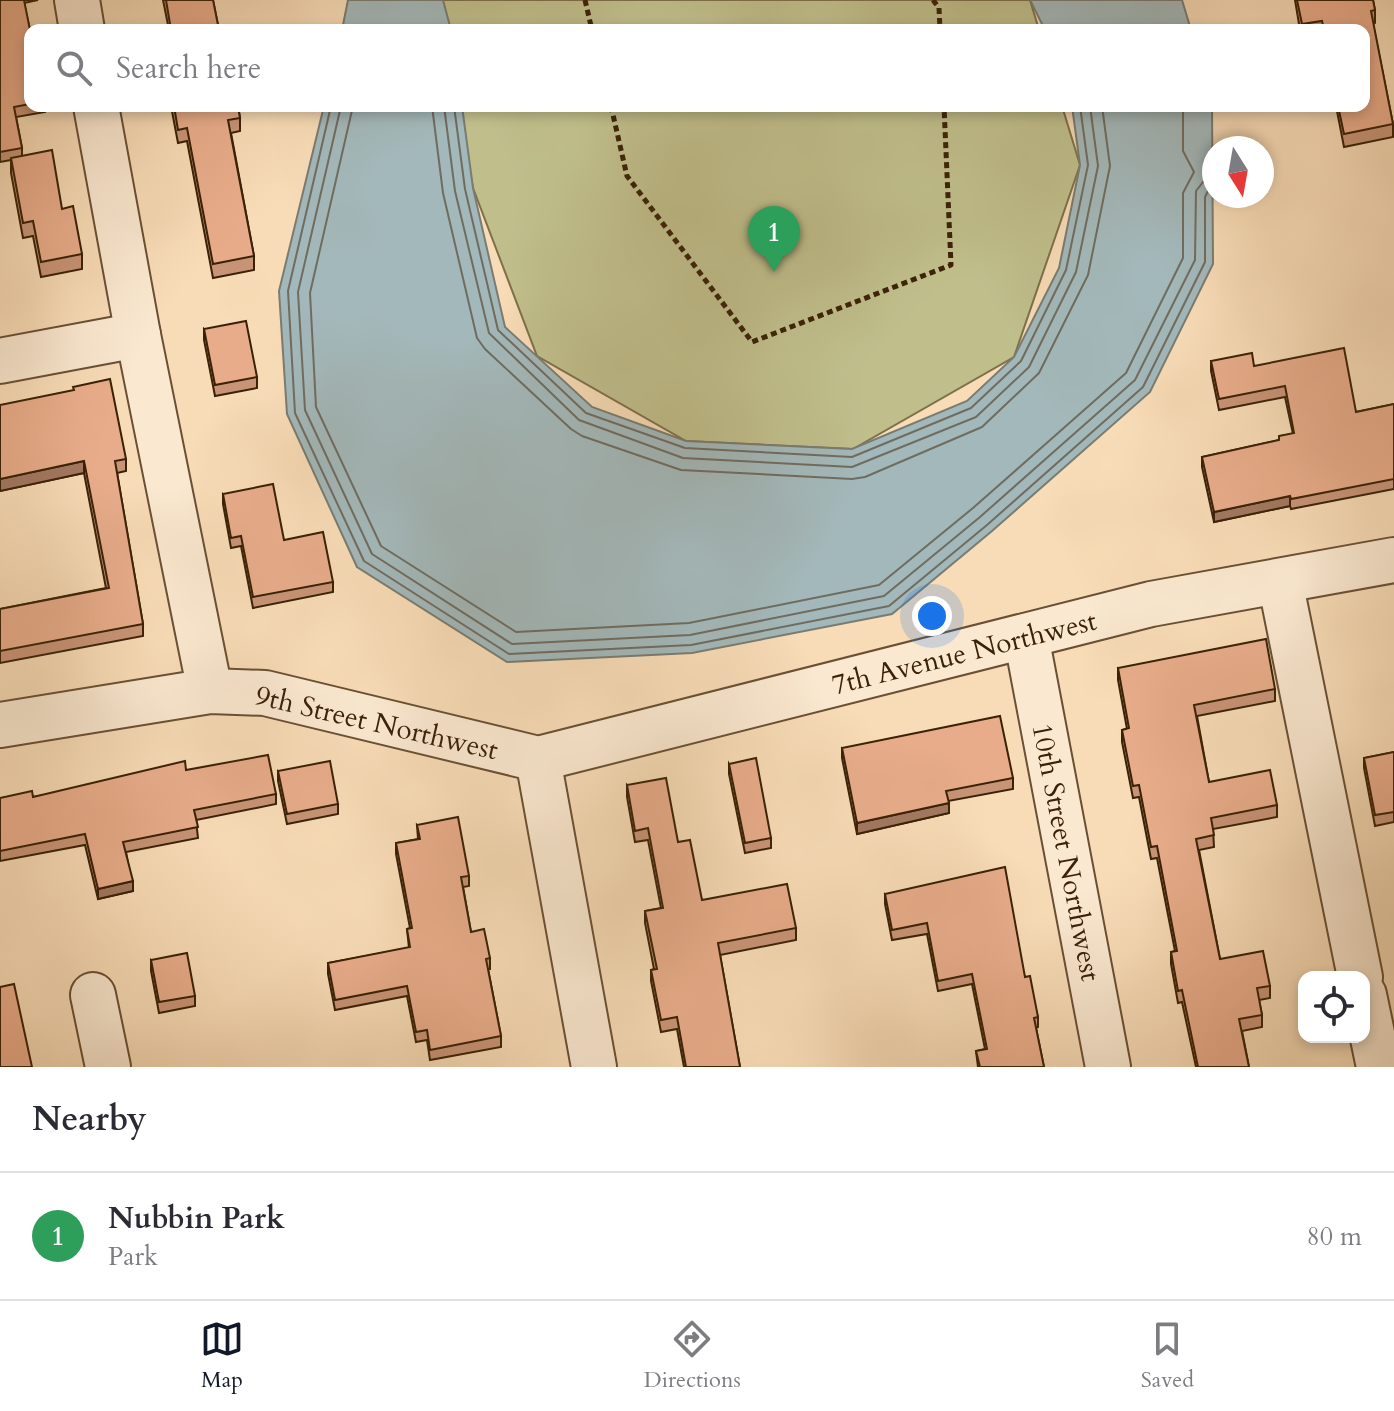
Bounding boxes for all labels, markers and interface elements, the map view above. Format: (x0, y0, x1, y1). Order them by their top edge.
search box (24, 24, 1370, 112)
icon: search (52, 46, 96, 90)
text: Search here (116, 48, 261, 89)
north arrow (1202, 136, 1274, 208)
pin: 1 (748, 206, 800, 272)
your location (912, 596, 952, 636)
street label: 7th Avenue Northwest (828, 602, 1101, 704)
street label: 9th Street Northwest (252, 677, 502, 769)
street label: 10th Street Northwest (1022, 720, 1110, 985)
map controls (1298, 971, 1370, 1043)
button: locate (1298, 971, 1370, 1043)
text: Nearby (32, 1096, 147, 1142)
text: Nubbin Park (108, 1198, 285, 1239)
text: 1 (51, 1219, 65, 1254)
text: 80 m (1306, 1219, 1362, 1254)
text: Park (108, 1239, 158, 1274)
tab: Map (200, 1317, 244, 1395)
tab: Directions (644, 1317, 741, 1395)
tab: Saved (1141, 1317, 1194, 1395)

